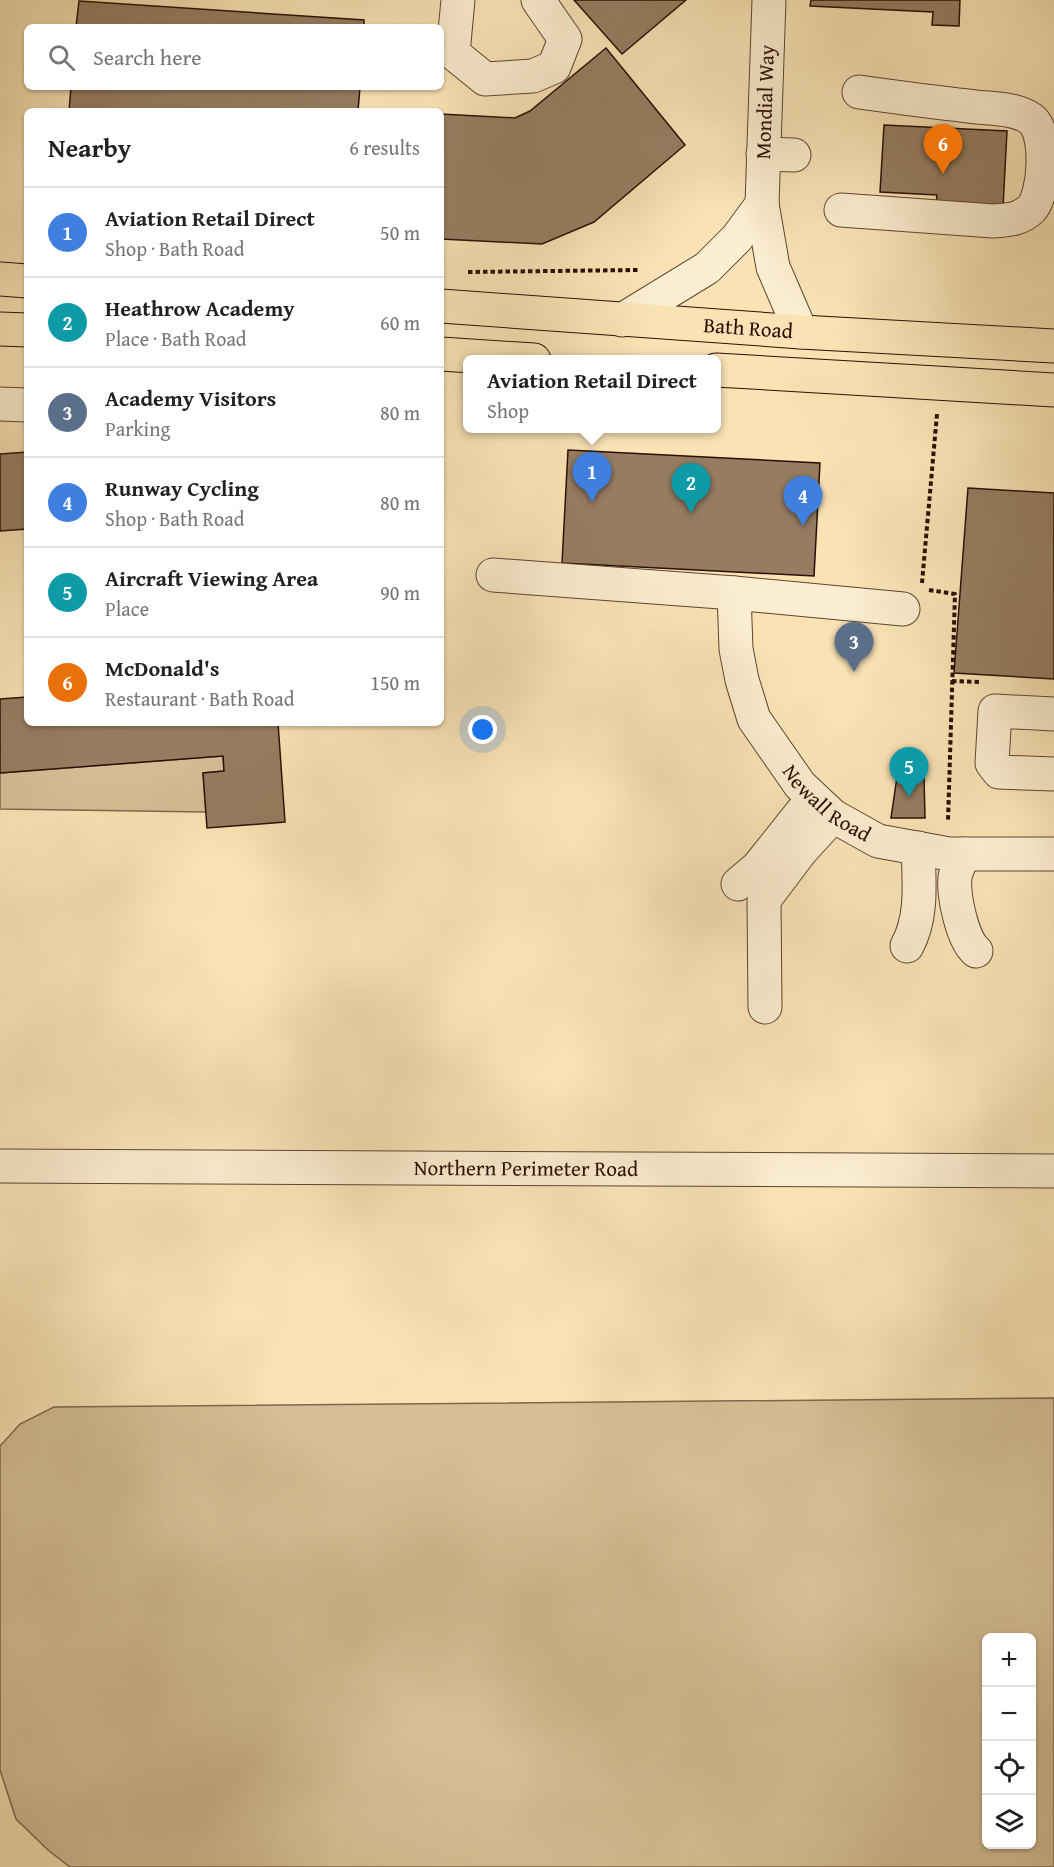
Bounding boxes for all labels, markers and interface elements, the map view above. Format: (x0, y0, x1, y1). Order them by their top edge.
search box (24, 24, 444, 90)
icon: search (45, 41, 78, 74)
text: Search here (93, 41, 202, 73)
street label: Mondial Way (747, 44, 782, 160)
pin: 6 (924, 124, 962, 174)
text: Nearby (48, 128, 131, 167)
text: 6 results (349, 133, 420, 162)
text: Aviation Retail Direct (105, 202, 315, 234)
text: 1 (62, 218, 73, 247)
text: 50 m (380, 218, 420, 247)
text: Shop · Bath Road (105, 234, 244, 263)
text: Heathrow Academy (105, 292, 295, 324)
text: 2 (62, 308, 73, 337)
text: 60 m (380, 308, 420, 337)
street label: Bath Road (702, 309, 795, 346)
text: Place · Bath Road (105, 324, 247, 353)
popup (463, 355, 721, 433)
text: Aviation Retail Direct (487, 364, 697, 396)
text: Academy Visitors (105, 382, 276, 414)
text: Shop (487, 396, 529, 425)
text: 3 (62, 398, 73, 427)
text: 80 m (380, 398, 420, 427)
text: Parking (105, 414, 170, 443)
pin: 1 (572, 452, 612, 502)
pin: 2 (672, 464, 710, 513)
text: Runway Cycling (105, 472, 259, 504)
pin: 4 (784, 476, 822, 526)
text: 4 (62, 488, 73, 517)
text: 80 m (380, 488, 420, 517)
text: Shop · Bath Road (105, 504, 244, 533)
text: Aircraft Viewing Area (105, 562, 318, 594)
text: 5 (62, 578, 73, 607)
text: 90 m (380, 578, 420, 607)
text: Place (105, 594, 149, 623)
pin: 3 (834, 622, 874, 672)
text: McDonald's (105, 652, 219, 684)
text: 6 (62, 668, 73, 697)
text: 150 m (370, 668, 420, 697)
text: Restaurant · Bath Road (105, 684, 294, 713)
your location (468, 715, 497, 744)
pin: 5 (890, 748, 928, 797)
street label: Newall Road (775, 758, 878, 850)
street label: Northern Perimeter Road (414, 1152, 639, 1184)
map controls (982, 1633, 1036, 1849)
button: + (982, 1633, 1036, 1687)
button: − (982, 1687, 1036, 1741)
button: locate (982, 1741, 1036, 1795)
button: layers (982, 1795, 1036, 1849)

